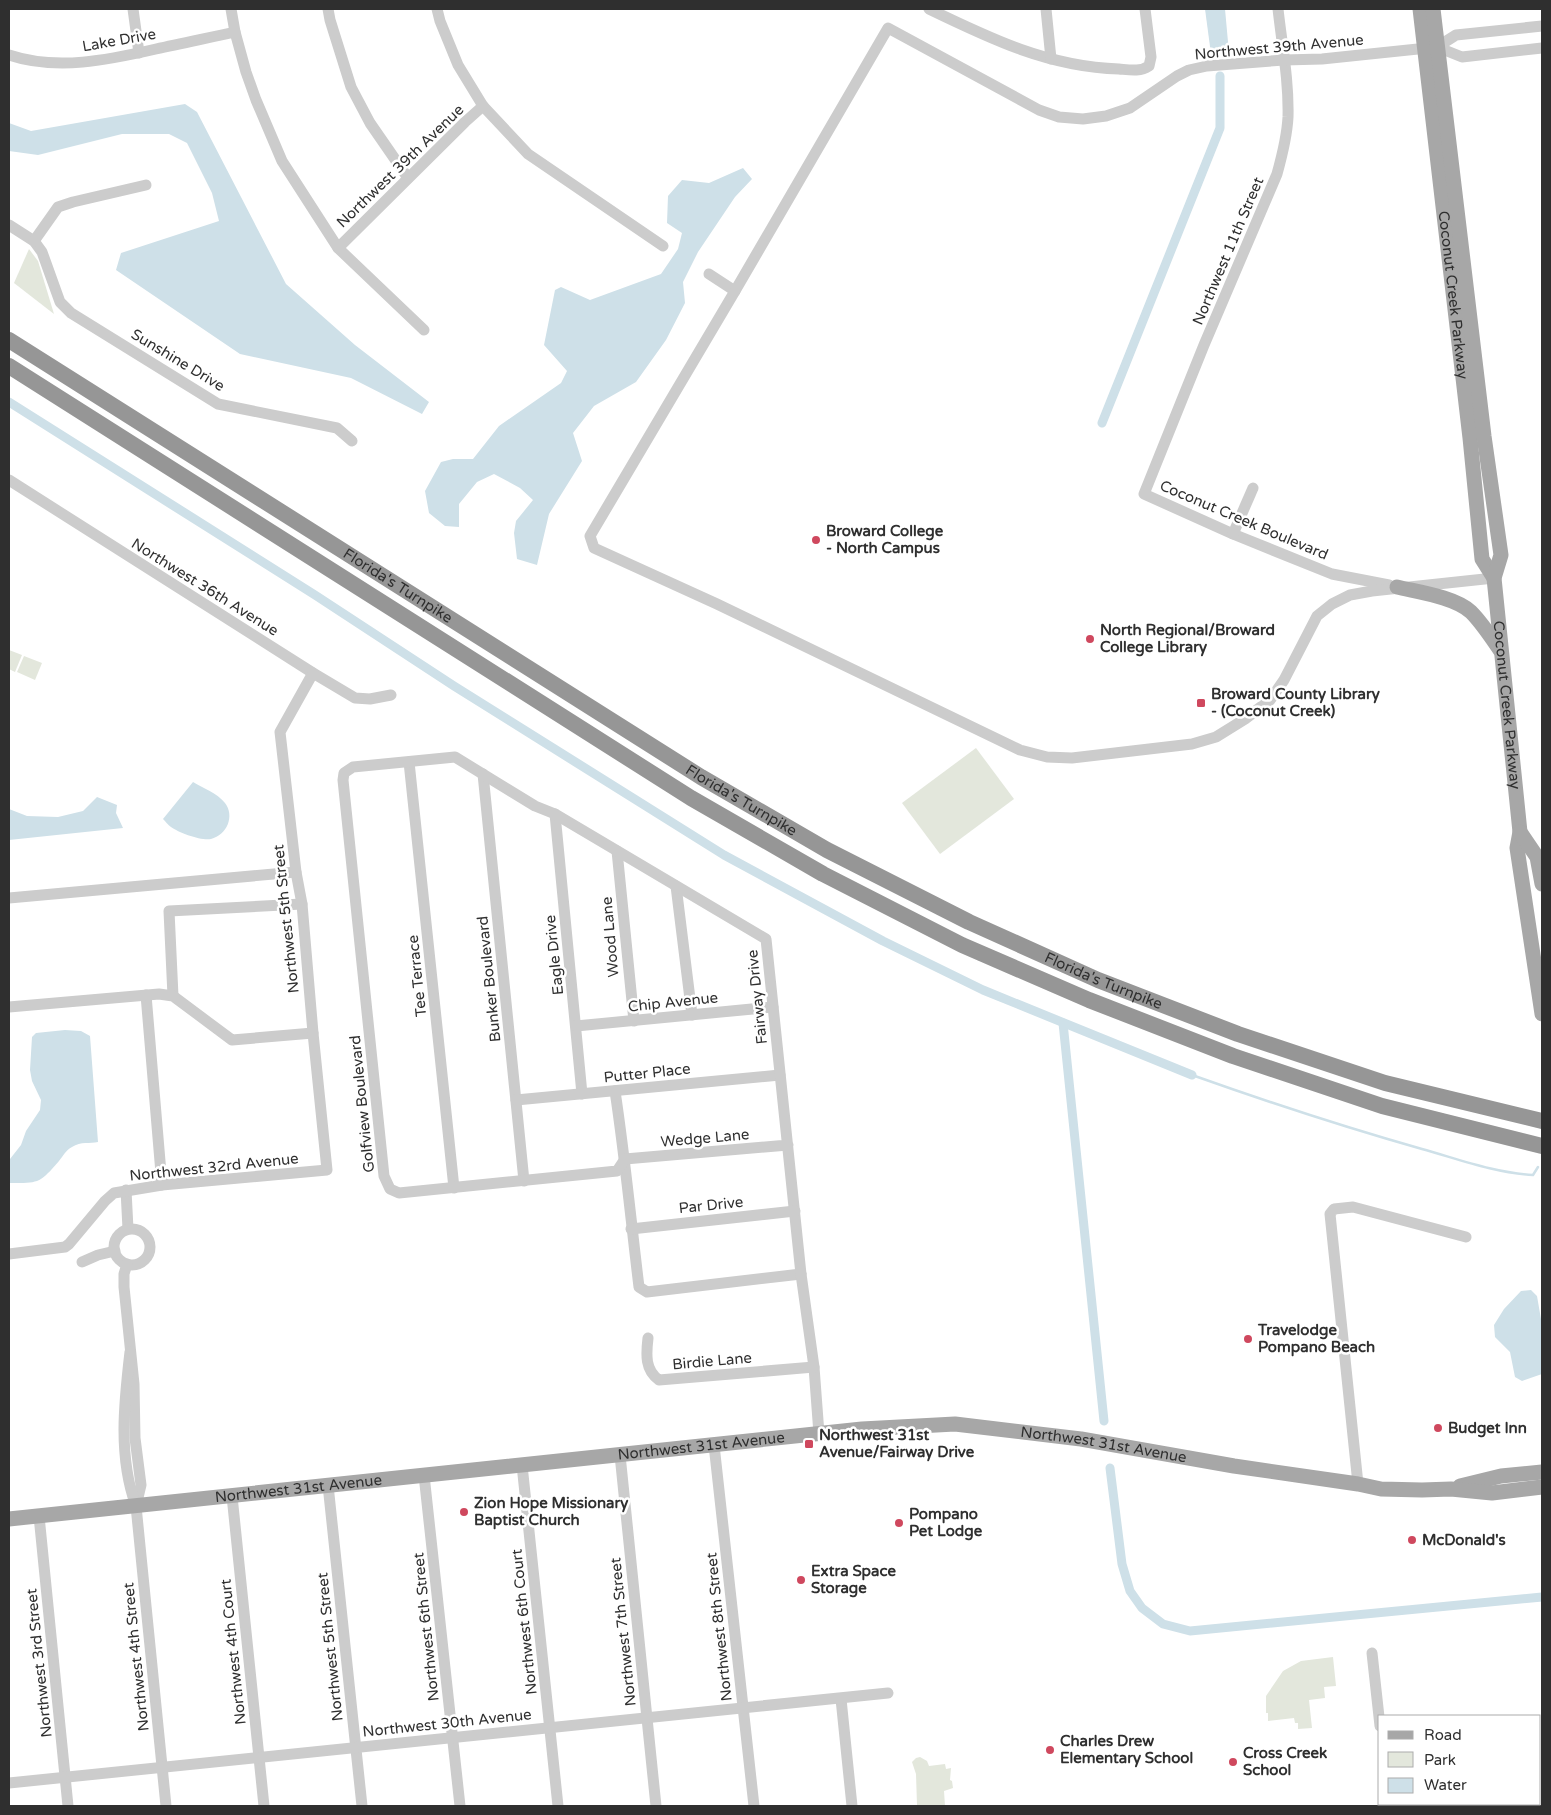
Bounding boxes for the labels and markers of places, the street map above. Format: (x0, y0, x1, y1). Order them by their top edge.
place label: Broward College - North Campus (826, 522, 944, 558)
marker: Broward College - North Campus (810, 534, 822, 546)
place label: North Regional/Broward College Library (1100, 621, 1275, 657)
marker: North Regional/Broward College Library (1084, 633, 1096, 645)
place label: Broward County Library - (Coconut Creek) (1211, 685, 1380, 720)
marker: Broward County Library - (Coconut Creek) (1195, 697, 1207, 709)
place label: Travelodge Pompano Beach (1257, 1321, 1375, 1357)
marker: Travelodge Pompano Beach (1242, 1333, 1254, 1345)
place label: Budget Inn (1448, 1419, 1527, 1438)
marker: Budget Inn (1432, 1422, 1444, 1434)
place label: Northwest 31st Avenue/Fairway Drive (819, 1426, 975, 1462)
marker: Northwest 31st Avenue/Fairway Drive (803, 1438, 815, 1450)
place label: Zion Hope Missionary Baptist Church (474, 1494, 628, 1530)
place label: Pompano Pet Lodge (909, 1505, 983, 1541)
marker: Zion Hope Missionary Baptist Church (458, 1506, 470, 1518)
marker: Pompano Pet Lodge (893, 1517, 905, 1529)
place label: McDonald's (1422, 1531, 1506, 1549)
marker: McDonald's (1406, 1534, 1418, 1546)
place label: Extra Space Storage (811, 1562, 896, 1598)
marker: Extra Space Storage (795, 1574, 807, 1586)
place label: Charles Drew Elementary School (1060, 1732, 1193, 1768)
marker: Charles Drew Elementary School (1044, 1744, 1056, 1756)
place label: Cross Creek School (1243, 1744, 1327, 1779)
marker: Cross Creek School (1227, 1756, 1239, 1768)

